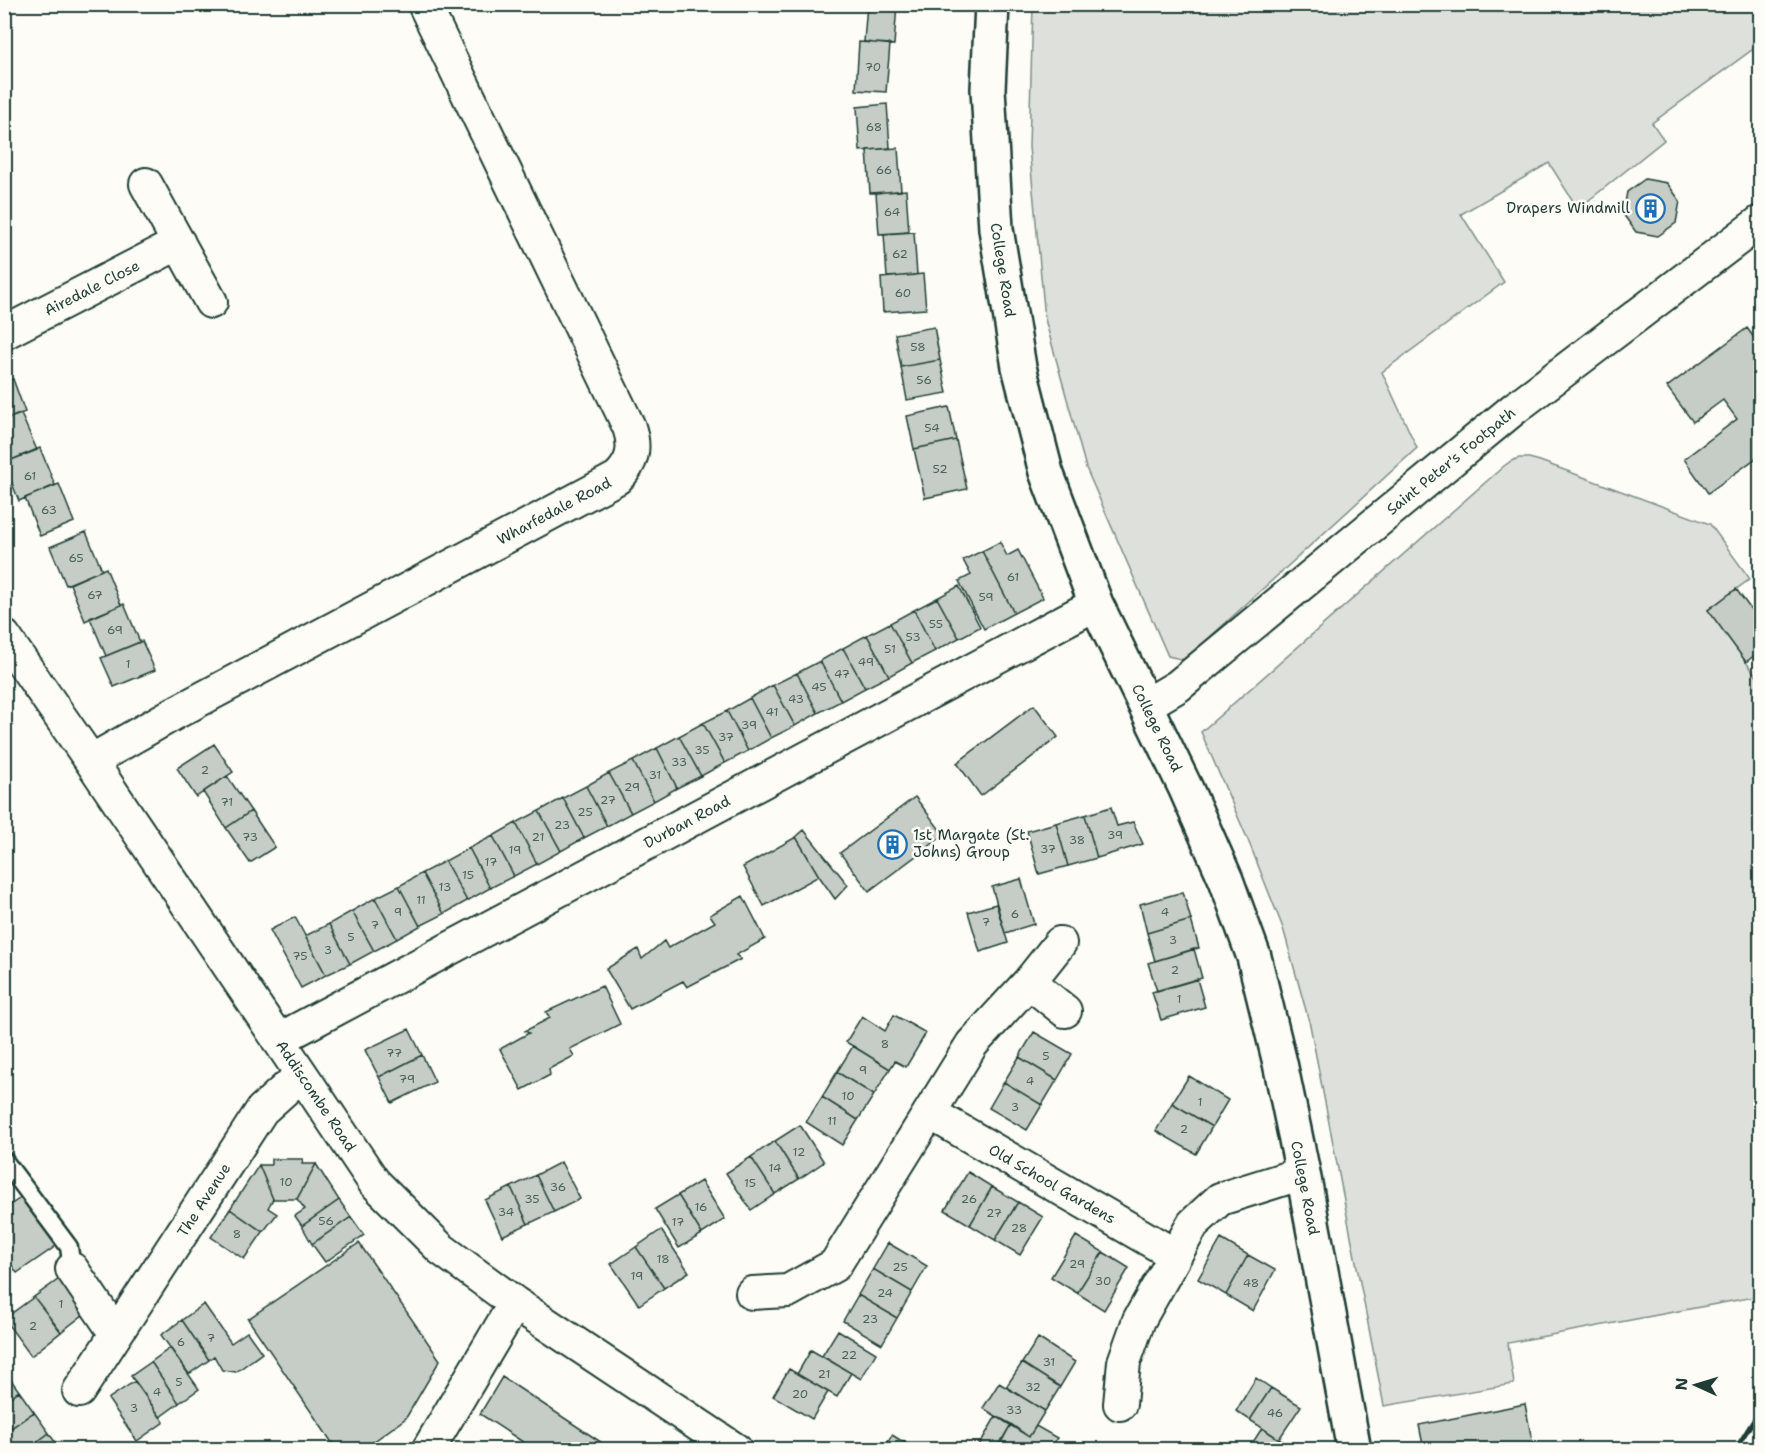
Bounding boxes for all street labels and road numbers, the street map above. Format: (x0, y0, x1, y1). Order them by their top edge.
street label: College Road (986, 221, 1020, 319)
street label: Airedale Close (41, 255, 143, 321)
street label: Saint Peter's Footpath (1382, 403, 1520, 519)
street label: Wharfedale Road (493, 472, 615, 550)
street label: College Road (1127, 681, 1187, 776)
street label: Durban Road (640, 791, 734, 853)
street label: Addiscombe Road (271, 1036, 361, 1156)
street label: Old School Gardens (985, 1139, 1119, 1229)
street label: College Road (1286, 1139, 1324, 1237)
street label: The Avenue (173, 1159, 235, 1241)

